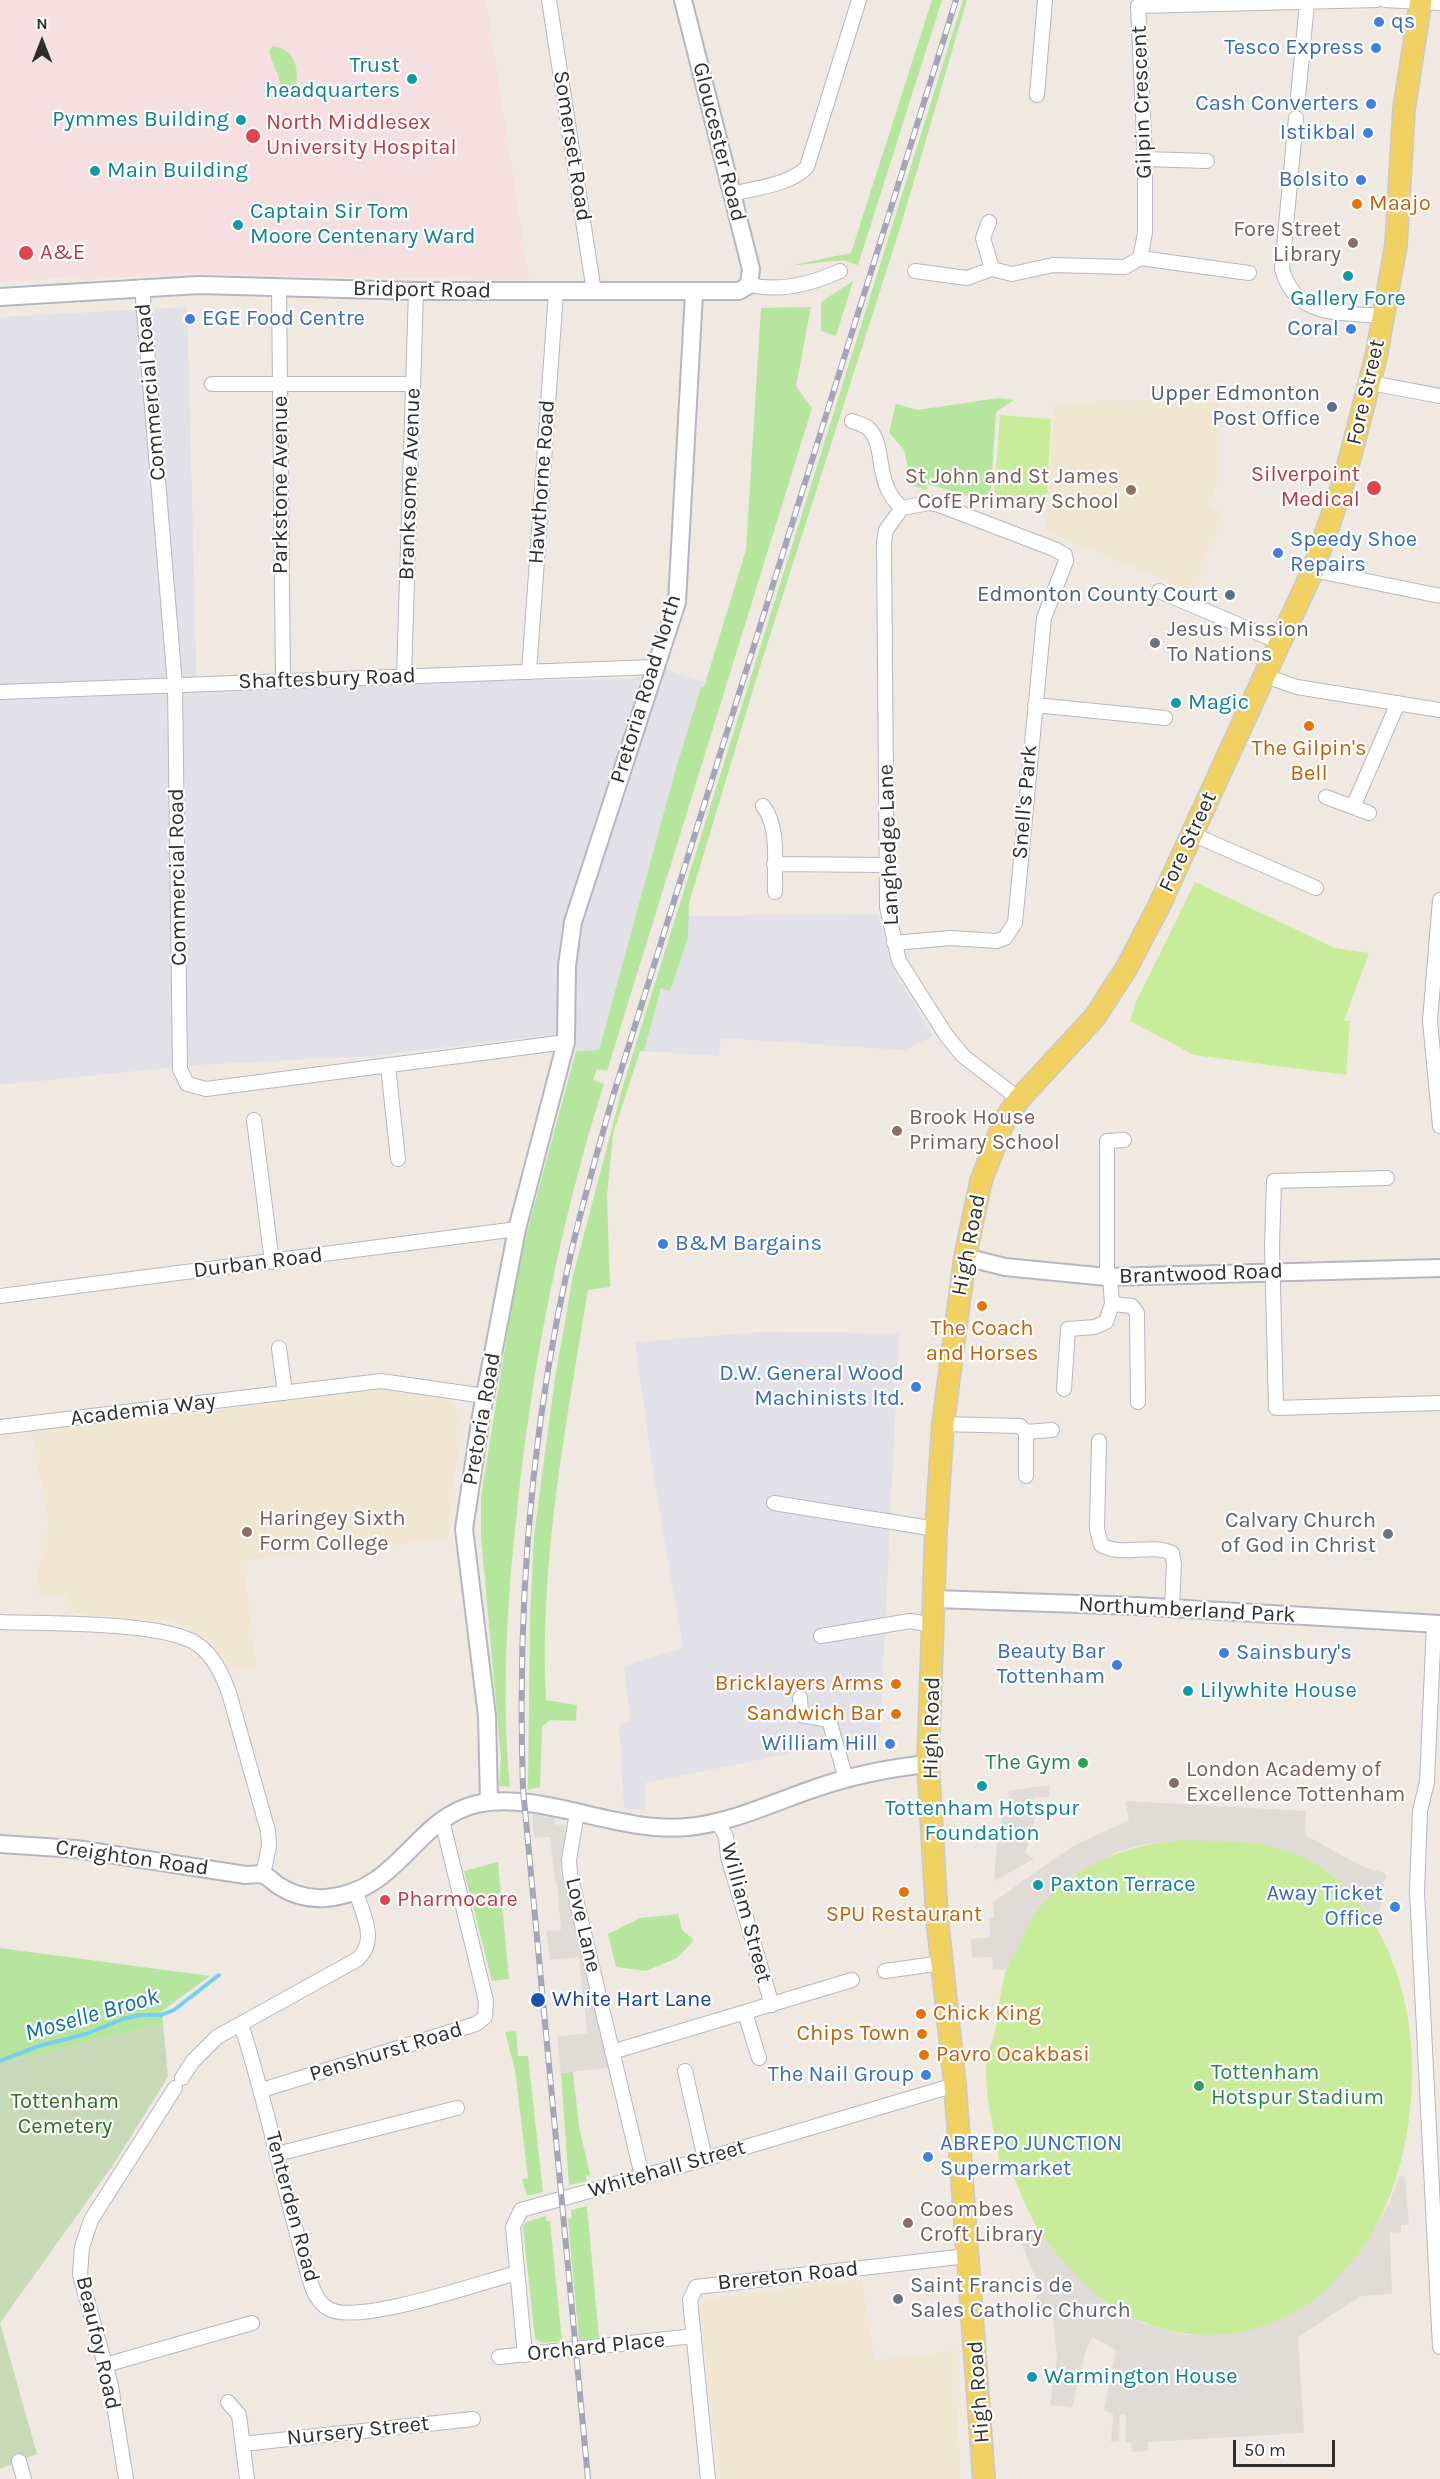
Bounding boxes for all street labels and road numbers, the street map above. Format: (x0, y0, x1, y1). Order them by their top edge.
street label: Gilpin Crescent (1126, 25, 1158, 179)
street label: Gloucester Road (686, 60, 752, 224)
street label: Somerset Road (547, 69, 597, 223)
street label: Bridport Road (353, 276, 491, 304)
street label: Commercial Road (130, 302, 172, 482)
street label: Fore Street (1341, 337, 1391, 447)
street label: Branksome Avenue (393, 387, 427, 581)
street label: Parkstone Avenue (268, 396, 294, 574)
street label: Hawthorne Road (523, 399, 561, 565)
street label: Pretoria Road North (605, 591, 687, 787)
street label: Shaftesbury Road (238, 663, 416, 695)
street label: Snell's Park (1007, 744, 1043, 860)
street label: Langhedge Lane (873, 764, 905, 926)
street label: Commercial Road (163, 788, 193, 966)
street label: Fore Street (1153, 788, 1223, 896)
street label: High Road (946, 1192, 992, 1298)
street label: Durban Road (192, 1242, 324, 1284)
street label: Brantwood Road (1119, 1258, 1283, 1290)
street label: Pretoria Road (457, 1351, 507, 1487)
street label: Academia Way (69, 1388, 217, 1432)
street label: Northumberland Park (1078, 1591, 1296, 1629)
street label: High Road (918, 1676, 946, 1780)
street label: Creighton Road (54, 1834, 210, 1882)
street label: William Street (715, 1840, 777, 1986)
street label: Love Lane (559, 1875, 607, 1975)
street label: Penshurst Road (306, 2016, 466, 2088)
street label: Tenterden Road (259, 2129, 325, 2285)
street label: Whitehall Street (585, 2134, 749, 2204)
street label: Brereton Road (716, 2255, 860, 2297)
street label: Beaufoy Road (70, 2274, 126, 2412)
street label: Orchard Place (526, 2327, 666, 2367)
street label: High Road (962, 2340, 996, 2444)
street label: Nursery Street (286, 2410, 430, 2452)

